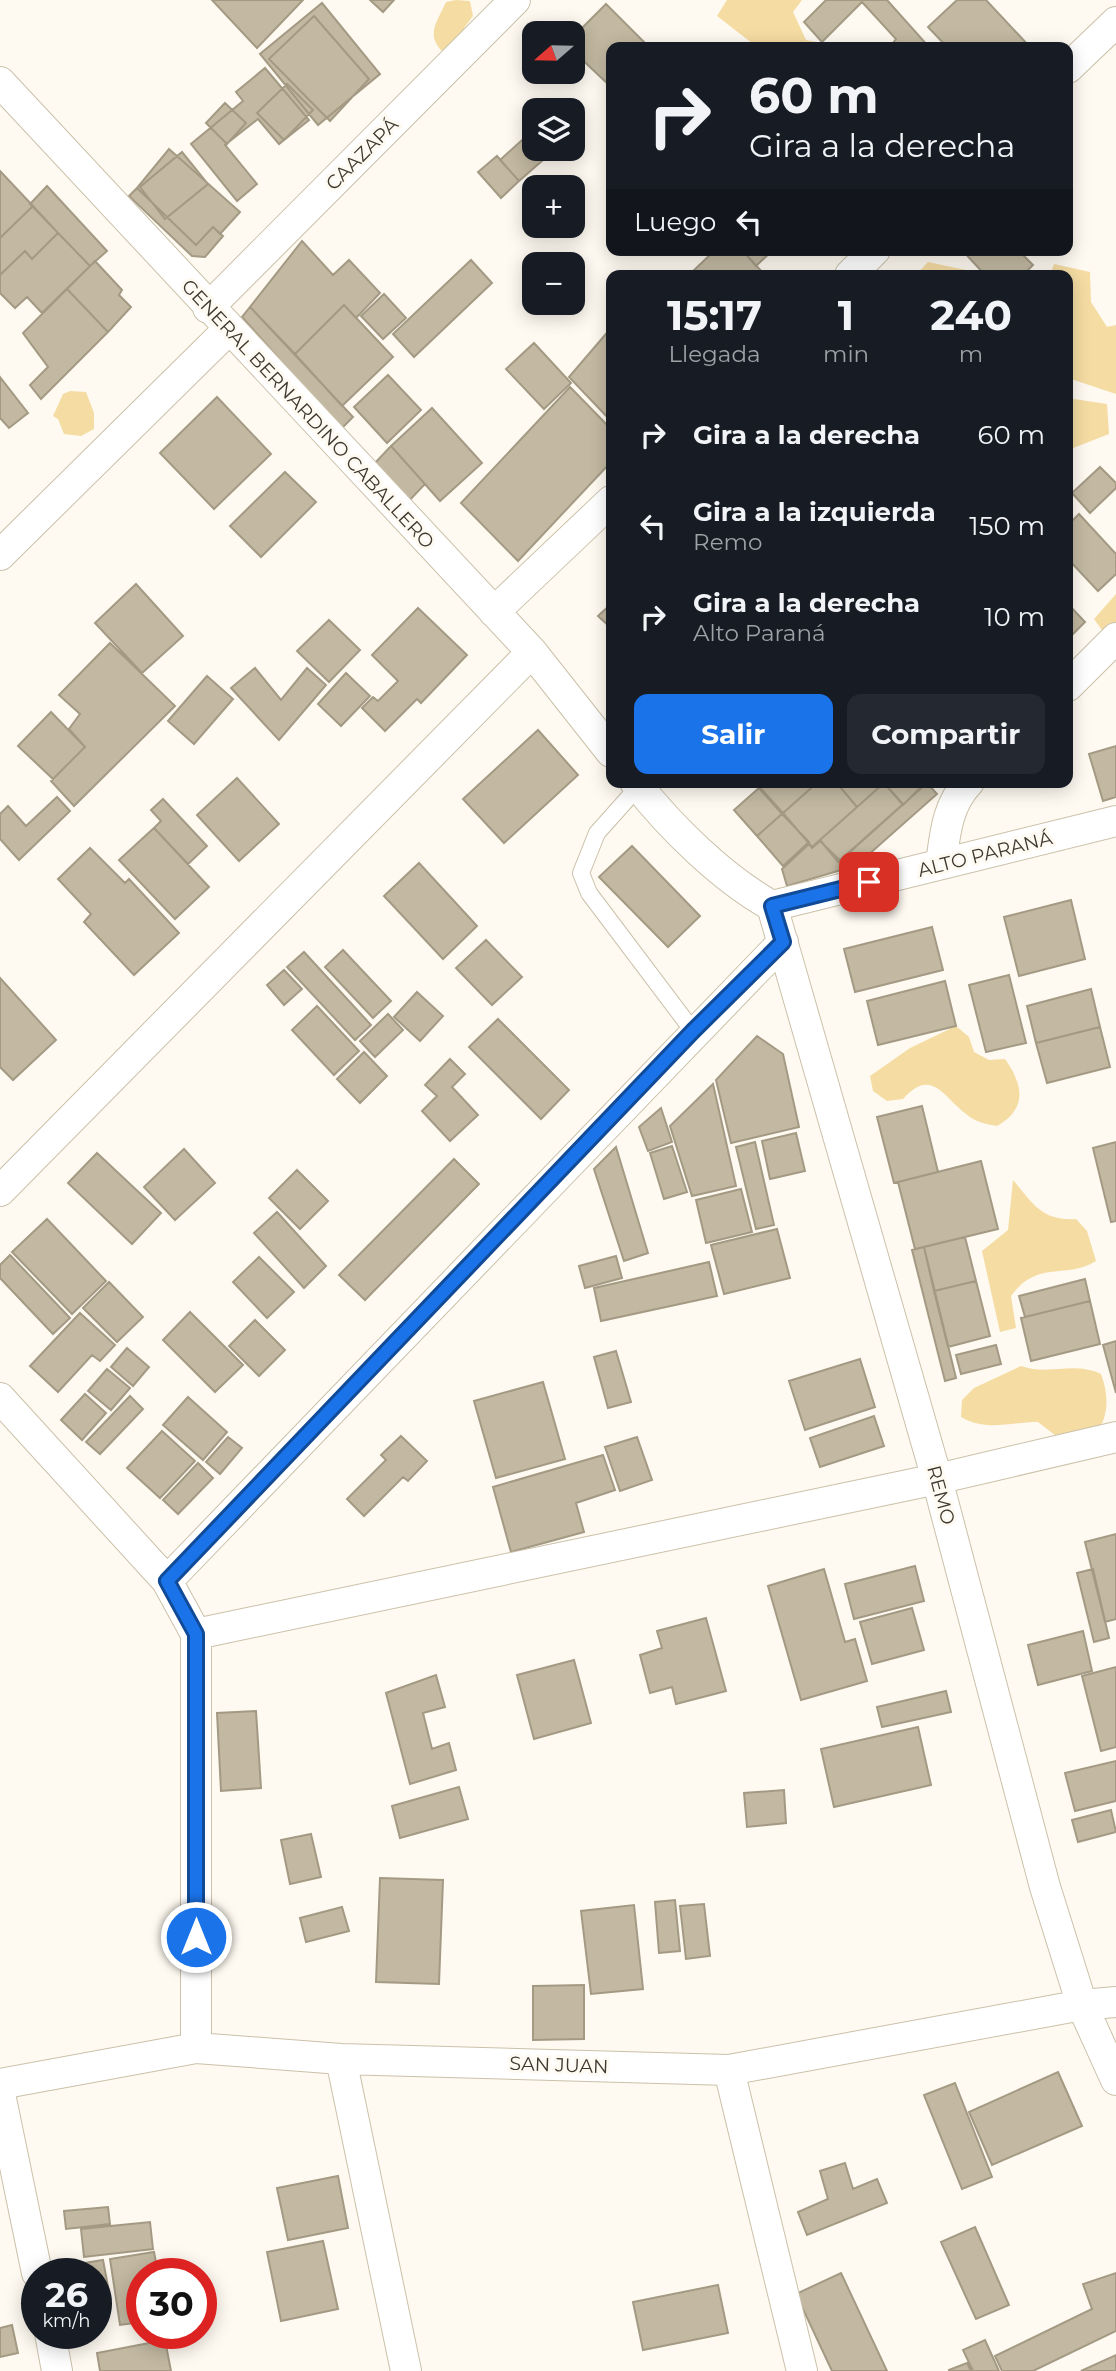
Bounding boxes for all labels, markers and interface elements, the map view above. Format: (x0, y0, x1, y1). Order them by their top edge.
north arrow (522, 21, 584, 84)
map controls (522, 21, 585, 315)
text: 60 m (749, 66, 879, 125)
icon: right (634, 70, 725, 161)
button: layers (522, 98, 585, 161)
street label: CAAZAPÁ (321, 113, 403, 195)
text: Gira a la derecha (749, 126, 1015, 165)
button: + (522, 175, 585, 238)
icon: left (730, 203, 768, 241)
text: Luego (634, 206, 716, 238)
button: − (522, 252, 585, 315)
street label: GENERAL BERNARDINO CABALLERO (177, 275, 439, 553)
text: 15:17 (667, 289, 762, 341)
text: 1 (838, 289, 854, 341)
text: 240 (930, 289, 1012, 341)
text: Llegada (668, 340, 761, 368)
text: min (823, 340, 869, 368)
text: m (959, 340, 983, 368)
icon: right (634, 416, 672, 454)
text: Gira a la derecha (693, 419, 920, 451)
text: 60 m (978, 419, 1045, 451)
text: Gira a la izquierda (693, 496, 936, 528)
icon: left (634, 507, 672, 545)
text: 150 m (969, 510, 1045, 542)
text: Remo (693, 528, 762, 556)
text: Gira a la derecha (693, 587, 920, 619)
icon: right (634, 598, 672, 636)
text: 10 m (984, 601, 1045, 633)
text: Alto Paraná (693, 619, 826, 647)
button: Salir (634, 694, 833, 774)
button: Compartir (847, 694, 1045, 774)
street label: ALTO PARANÁ (915, 826, 1055, 882)
pin (839, 852, 899, 912)
icon: arrive (850, 863, 888, 901)
street label: REMO (922, 1463, 960, 1527)
position arrow (159, 1900, 233, 1974)
street label: SAN JUAN (509, 2052, 609, 2078)
speed limit sign: 30 (126, 2258, 217, 2349)
text: 26 (45, 2273, 88, 2316)
text: km/h (42, 2310, 91, 2332)

